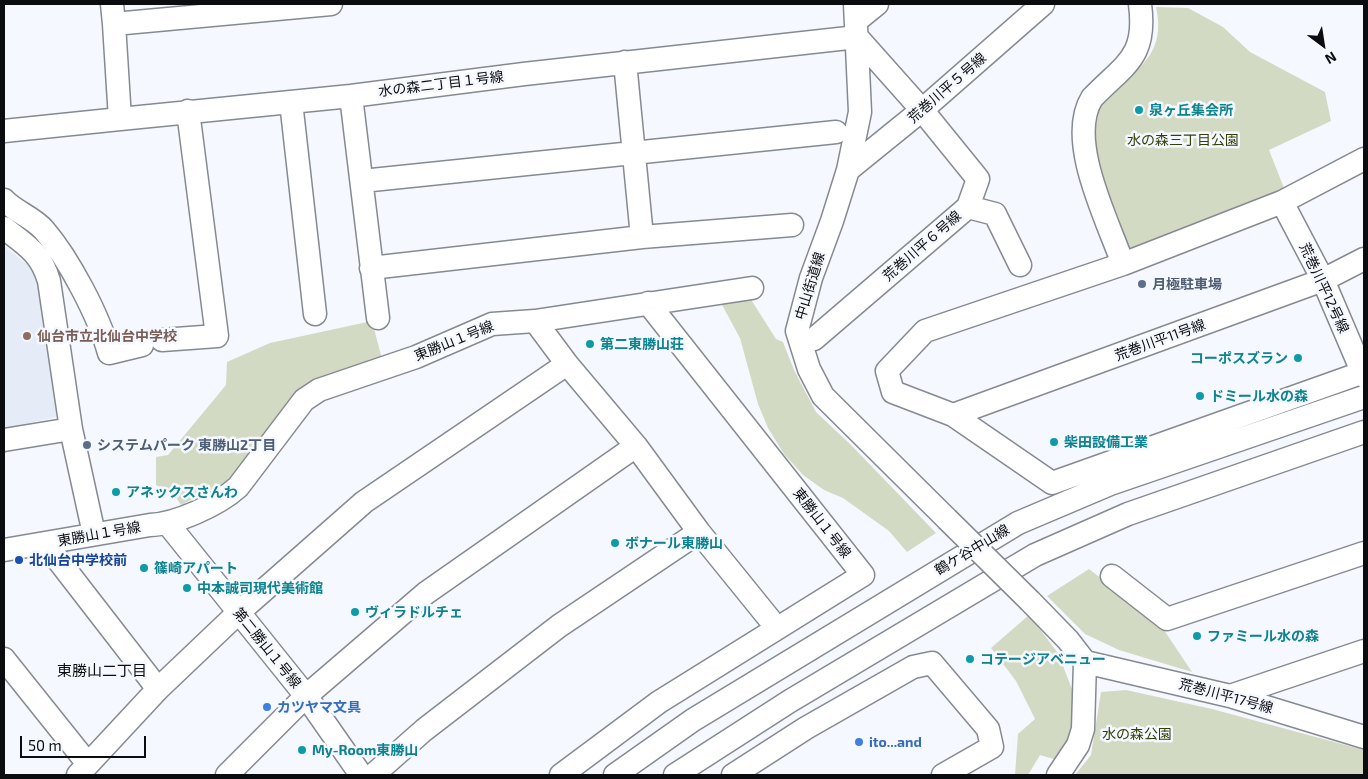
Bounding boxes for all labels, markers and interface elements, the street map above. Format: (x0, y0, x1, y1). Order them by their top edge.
north arrow (1298, 20, 1348, 70)
text: N (1322, 48, 1340, 68)
street label: 荒巻川平５号線 (905, 50, 989, 126)
street label: 水の森二丁目１号線 (377, 68, 505, 100)
place label: 泉ヶ丘集会所 (1149, 102, 1233, 118)
marker: 泉ヶ丘集会所 (1133, 104, 1145, 116)
park label: 水の森三丁目公園 (1127, 132, 1239, 148)
street label: 荒巻川平６号線 (880, 208, 964, 284)
street label: 荒巻川平12号線 (1296, 240, 1352, 336)
street label: 中山街道線 (792, 250, 828, 322)
place label: 月極駐車場 (1152, 276, 1222, 292)
marker: 月極駐車場 (1136, 278, 1148, 290)
street label: 荒巻川平11号線 (1112, 316, 1208, 364)
street label: 東勝山１号線 (412, 317, 496, 365)
place label: 仙台市立北仙台中学校 (37, 328, 177, 344)
marker: 仙台市立北仙台中学校 (21, 330, 33, 342)
place label: 第二東勝山荘 (600, 336, 684, 352)
marker: 第二東勝山荘 (584, 338, 596, 350)
place label: コーポスズラン (1190, 350, 1288, 366)
marker: コーポスズラン (1292, 352, 1304, 364)
place label: ドミール水の森 (1210, 388, 1308, 404)
marker: ドミール水の森 (1194, 390, 1206, 402)
place label: 柴田設備工業 (1064, 434, 1148, 450)
marker: 柴田設備工業 (1048, 436, 1060, 448)
place label: システムパーク 東勝山2丁目 (97, 437, 276, 453)
marker: システムパーク 東勝山2丁目 (81, 439, 93, 451)
place label: アネックスさんわ (126, 484, 238, 500)
street label: 東勝山１号線 (790, 485, 854, 561)
marker: アネックスさんわ (110, 486, 122, 498)
street label: 東勝山１号線 (56, 518, 142, 550)
street label: 鶴ケ谷中山線 (932, 521, 1012, 579)
place label: ボナール東勝山 (625, 535, 723, 551)
marker: ボナール東勝山 (609, 537, 621, 549)
place label: 北仙台中学校前 (29, 552, 127, 568)
marker: 北仙台中学校前 (13, 554, 25, 566)
place label: 篠崎アパート (154, 560, 238, 576)
marker: 篠崎アパート (138, 562, 150, 574)
place label: 中本誠司現代美術館 (197, 580, 323, 596)
marker: 中本誠司現代美術館 (181, 582, 193, 594)
place label: ヴィラドルチェ (365, 604, 463, 620)
street label: 第二勝山１号線 (230, 605, 304, 691)
marker: ヴィラドルチェ (349, 606, 361, 618)
place label: ファミール水の森 (1207, 628, 1319, 644)
marker: ファミール水の森 (1191, 630, 1203, 642)
place label: コテージアベニュー (980, 651, 1106, 667)
marker: コテージアベニュー (964, 653, 976, 665)
district label: 東勝山二丁目 (57, 662, 147, 680)
street label: 荒巻川平17号線 (1177, 675, 1275, 717)
place label: カツヤマ文具 (277, 699, 361, 715)
marker: カツヤマ文具 (261, 701, 273, 713)
scale bar (22, 726, 149, 758)
park label: 水の森公園 (1102, 726, 1172, 742)
place label: ito...and (869, 734, 922, 750)
text: 50 m (28, 736, 62, 754)
marker: ito...and (853, 736, 865, 748)
place label: My-Room東勝山 (312, 742, 418, 758)
marker: My-Room東勝山 (296, 744, 308, 756)

